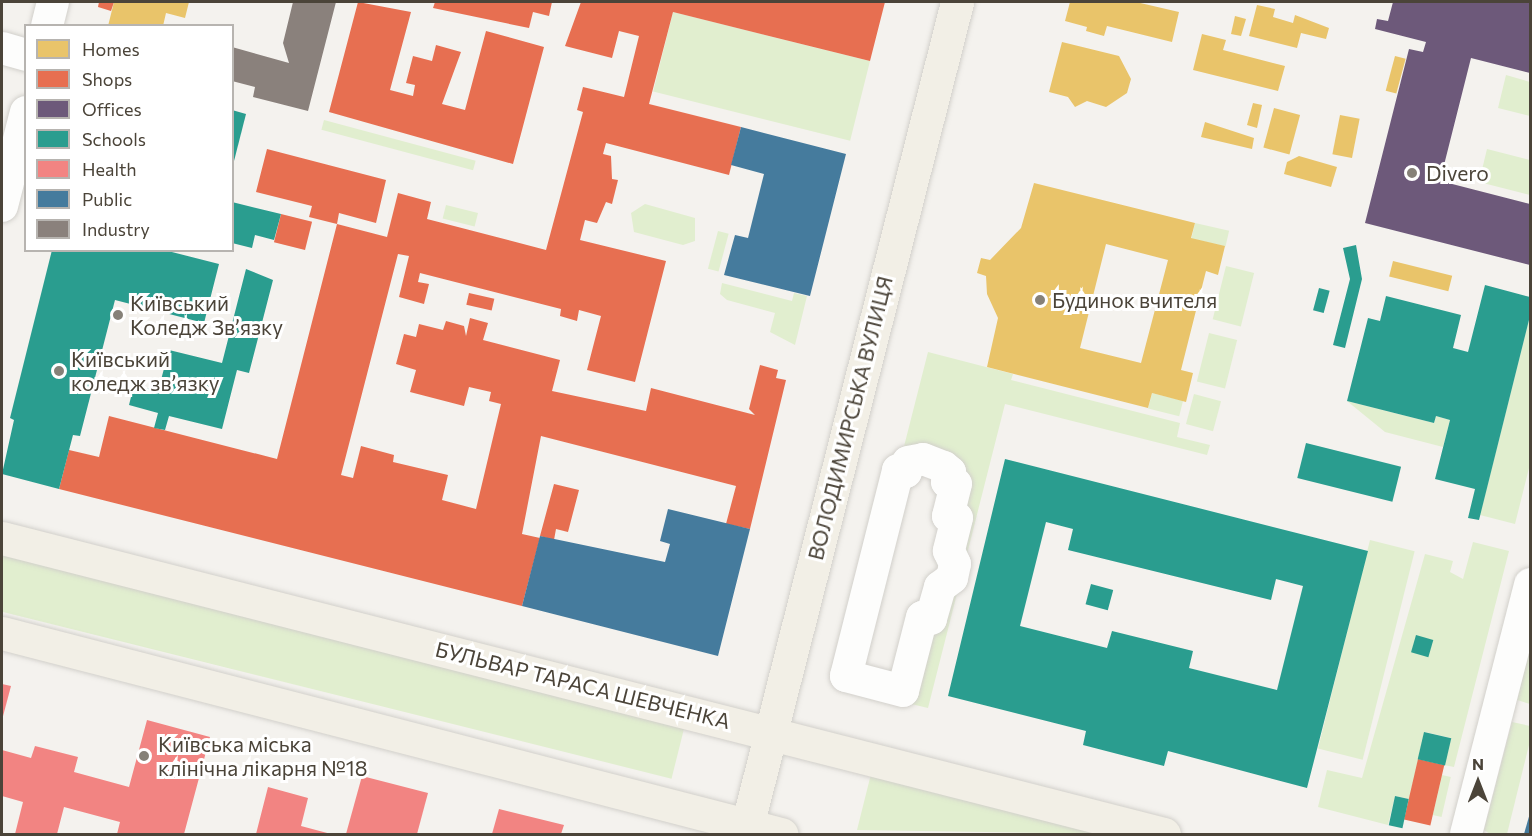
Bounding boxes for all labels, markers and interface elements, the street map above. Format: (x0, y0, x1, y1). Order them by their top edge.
legend (24, 24, 234, 252)
text: Homes (82, 38, 140, 60)
text: Shops (82, 68, 132, 90)
text: Offices (82, 98, 142, 120)
text: Schools (82, 128, 146, 150)
text: Health (82, 158, 137, 180)
place label: Divero (1426, 160, 1489, 186)
marker: Divero (1403, 164, 1421, 182)
text: Public (82, 188, 132, 210)
text: Industry (82, 218, 150, 240)
street label: ВОЛОДИМИРСЬКА ВУЛИЦЯ (802, 273, 898, 563)
place label: Будинок вчителя (1052, 287, 1217, 313)
place label: Київський Коледж Зв’язку (130, 290, 283, 340)
marker: Будинок вчителя (1033, 293, 1047, 307)
marker: Київський Коледж Зв’язку (111, 308, 125, 322)
place label: Київський коледж зв’язку (71, 346, 220, 396)
marker: Київський коледж зв’язку (52, 364, 66, 378)
street label: БУЛЬВАР ТАРАСА ШЕВЧЕНКА (433, 636, 733, 734)
place label: Київська міська клінічна лікарня №18 (158, 731, 367, 781)
marker: Київська міська клінічна лікарня №18 (135, 747, 153, 765)
north arrow (1448, 752, 1508, 812)
text: N (1472, 754, 1484, 773)

